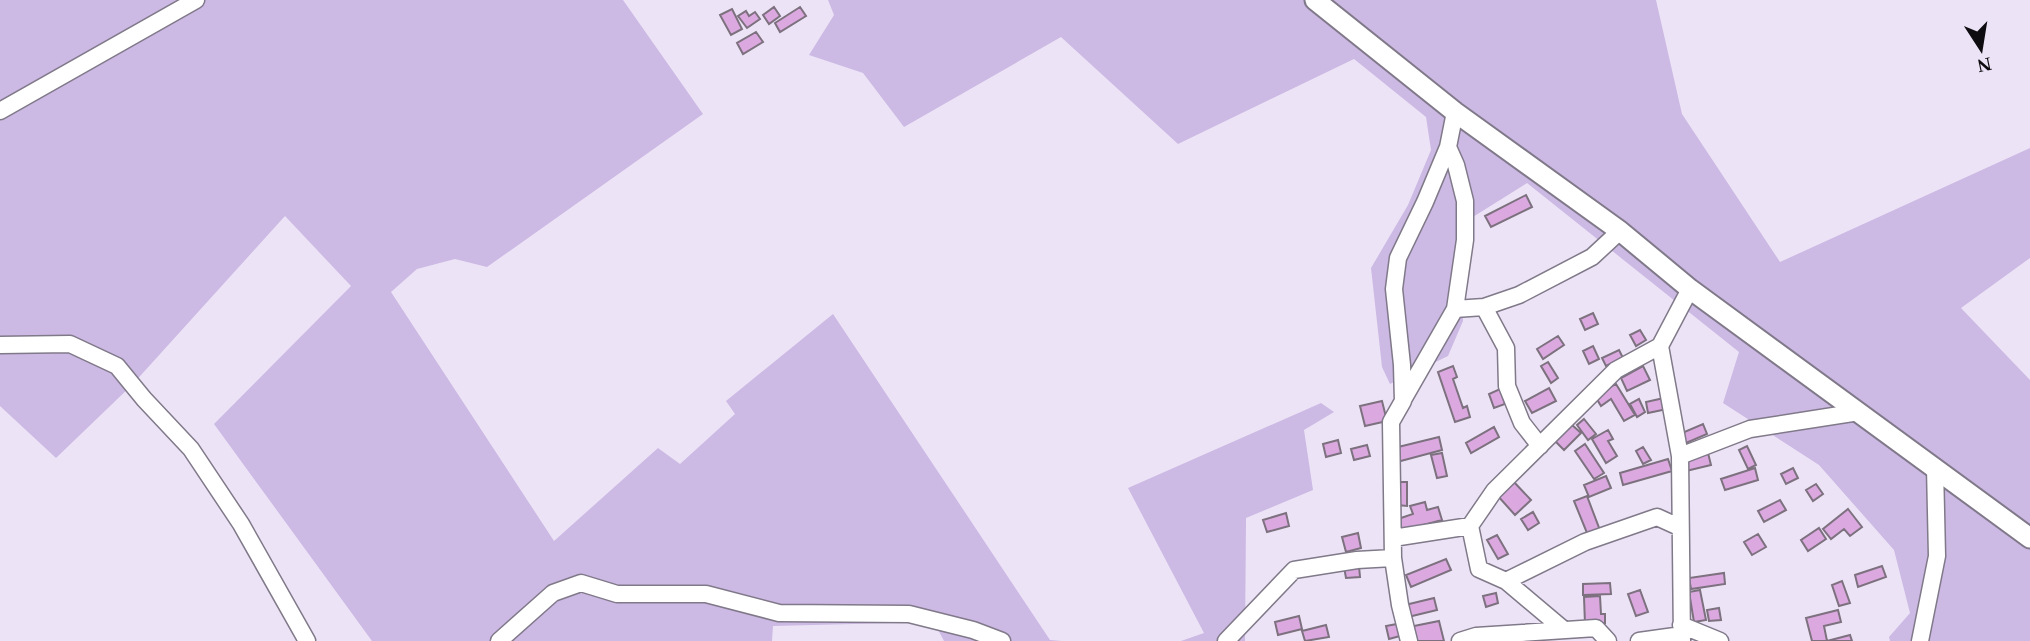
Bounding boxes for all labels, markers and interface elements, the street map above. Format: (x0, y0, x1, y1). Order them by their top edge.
north arrow (1946, 14, 2016, 84)
text: N (1975, 53, 1993, 77)

